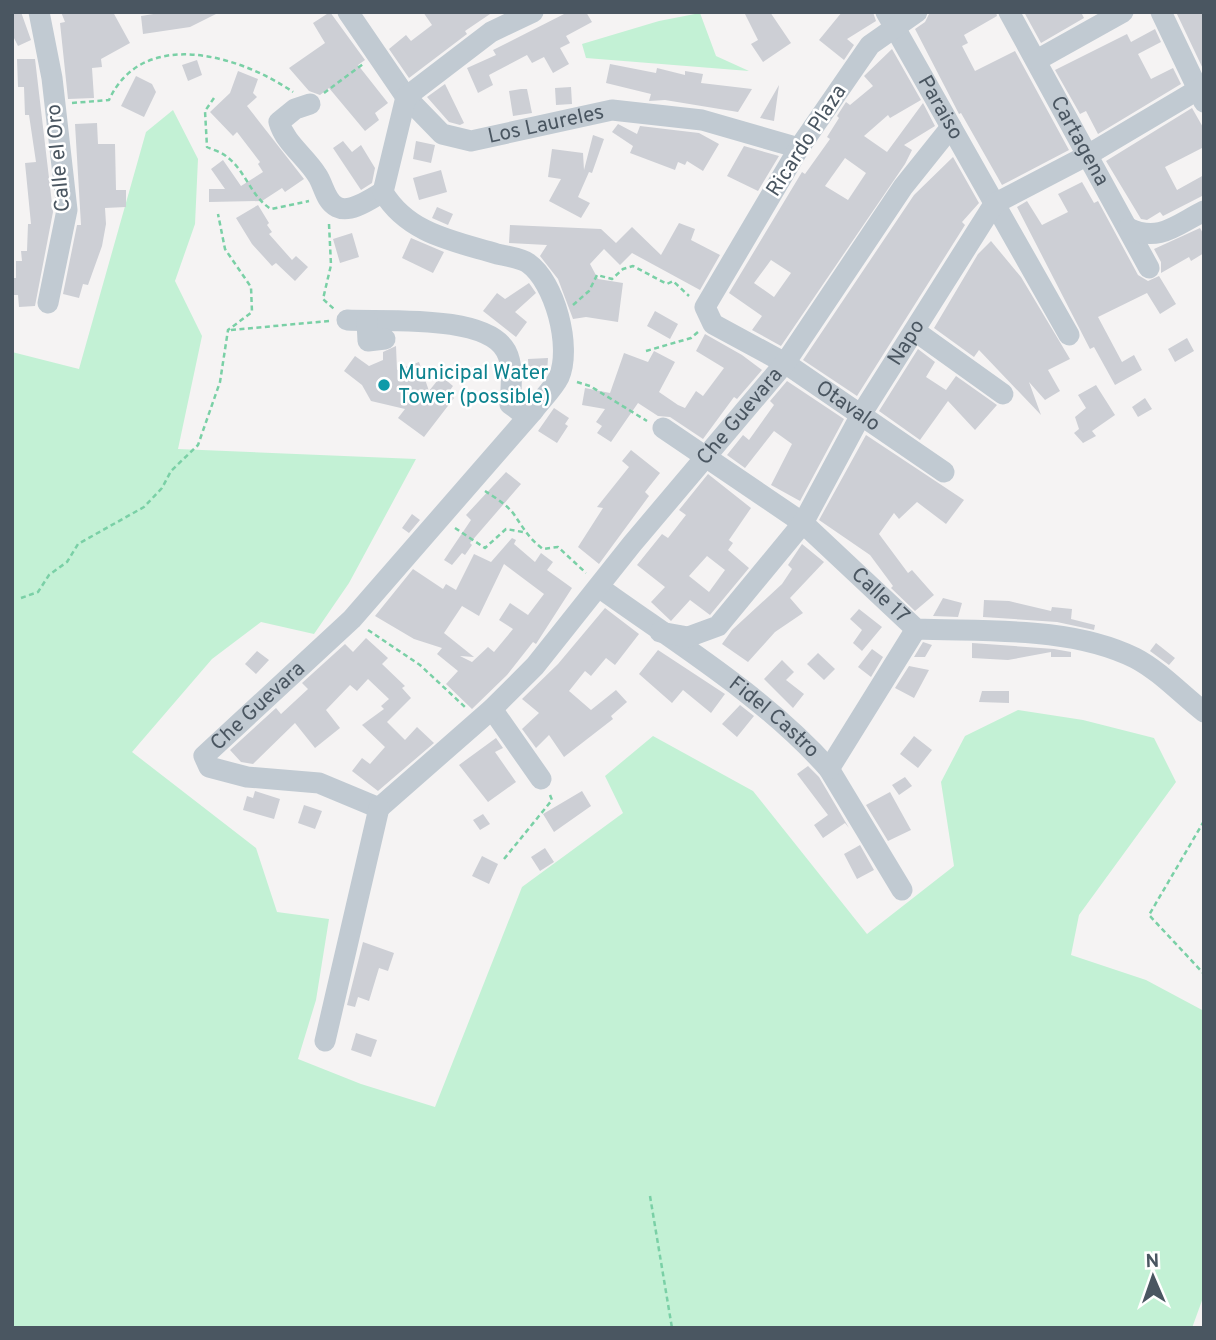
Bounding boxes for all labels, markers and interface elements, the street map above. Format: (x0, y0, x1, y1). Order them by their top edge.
street label: Paraiso (911, 71, 969, 145)
street label: Ricardo Plaza (761, 80, 853, 202)
street label: Cartagena (1044, 91, 1115, 191)
street label: Los Laureles (485, 99, 607, 150)
street label: Calle el Oro (41, 103, 77, 213)
street label: Napo (882, 314, 931, 371)
place label: Municipal Water Tower (possible) (398, 360, 550, 411)
street label: Che Guevara (691, 362, 789, 471)
street label: Otavalo (810, 374, 885, 438)
marker: Municipal Water Tower (possible) (376, 377, 392, 393)
street label: Calle 17 (845, 561, 915, 629)
street label: Che Guevara (205, 656, 311, 757)
street label: Fidel Castro (723, 671, 825, 764)
north arrow (1118, 1242, 1188, 1312)
text: N (1145, 1250, 1160, 1274)

